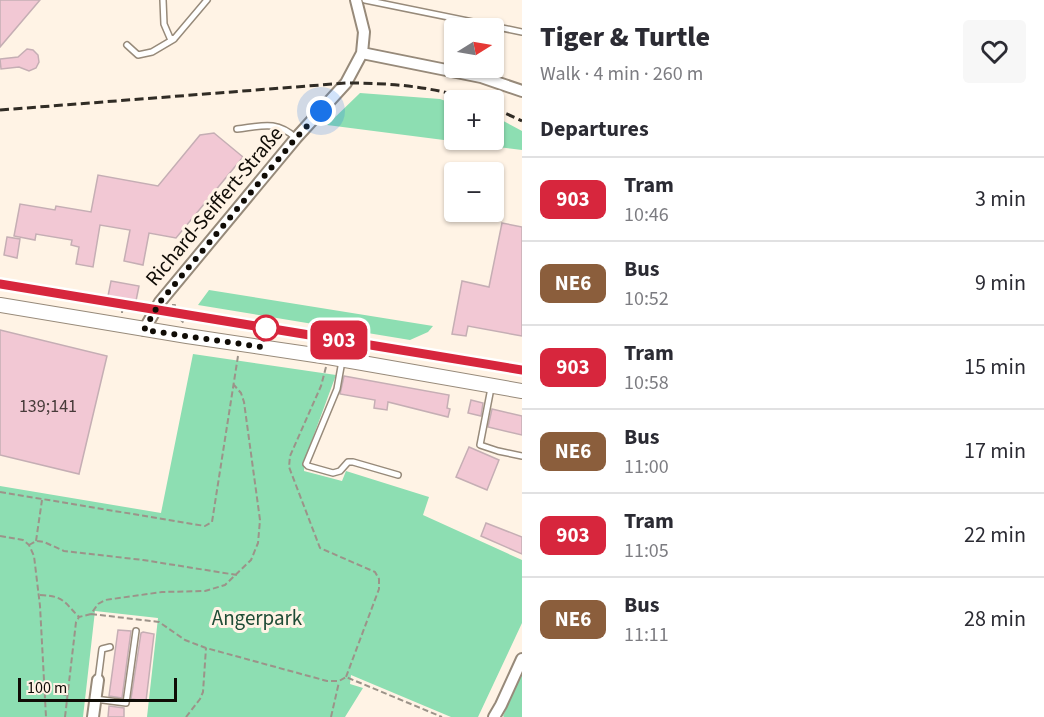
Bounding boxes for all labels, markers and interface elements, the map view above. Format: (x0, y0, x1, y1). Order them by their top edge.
text: Tiger & Turtle (540, 17, 710, 57)
north arrow (444, 18, 504, 78)
map controls (444, 18, 504, 222)
button: heart (963, 20, 1026, 83)
text: Walk · 4 min · 260 m (540, 60, 703, 88)
button: + (444, 90, 504, 150)
your location (306, 96, 336, 126)
text: Departures (540, 113, 649, 145)
street label: Richard-Seiffert-Straße (138, 120, 290, 292)
button: − (444, 162, 504, 222)
text: Tram (624, 169, 674, 201)
text: 3 min (975, 183, 1026, 215)
text: 903 (556, 184, 590, 214)
text: 10:46 (624, 201, 669, 229)
text: Bus (624, 253, 660, 285)
text: 9 min (975, 267, 1026, 299)
text: NE6 (555, 268, 591, 298)
text: 10:52 (624, 285, 669, 313)
unlabelled marker (253, 315, 279, 341)
line badge: 903 (304, 320, 374, 360)
text: 903 (322, 325, 356, 355)
text: Tram (624, 337, 674, 369)
text: 15 min (964, 351, 1026, 383)
text: 903 (556, 352, 590, 382)
text: 10:58 (624, 369, 669, 397)
house number: 139;141 (19, 394, 77, 419)
text: Bus (624, 421, 660, 453)
text: 17 min (964, 435, 1026, 467)
text: NE6 (555, 436, 591, 466)
text: 11:00 (624, 453, 669, 481)
text: Tram (624, 505, 674, 537)
text: 22 min (964, 519, 1026, 551)
text: 903 (556, 520, 590, 550)
text: 11:05 (624, 537, 669, 565)
text: Bus (624, 589, 660, 621)
park label: Angerpark (212, 603, 303, 633)
text: 28 min (964, 603, 1026, 635)
text: NE6 (555, 604, 591, 634)
text: 11:11 (624, 621, 669, 649)
scale bar (18, 675, 177, 702)
text: 100 m (27, 677, 67, 699)

